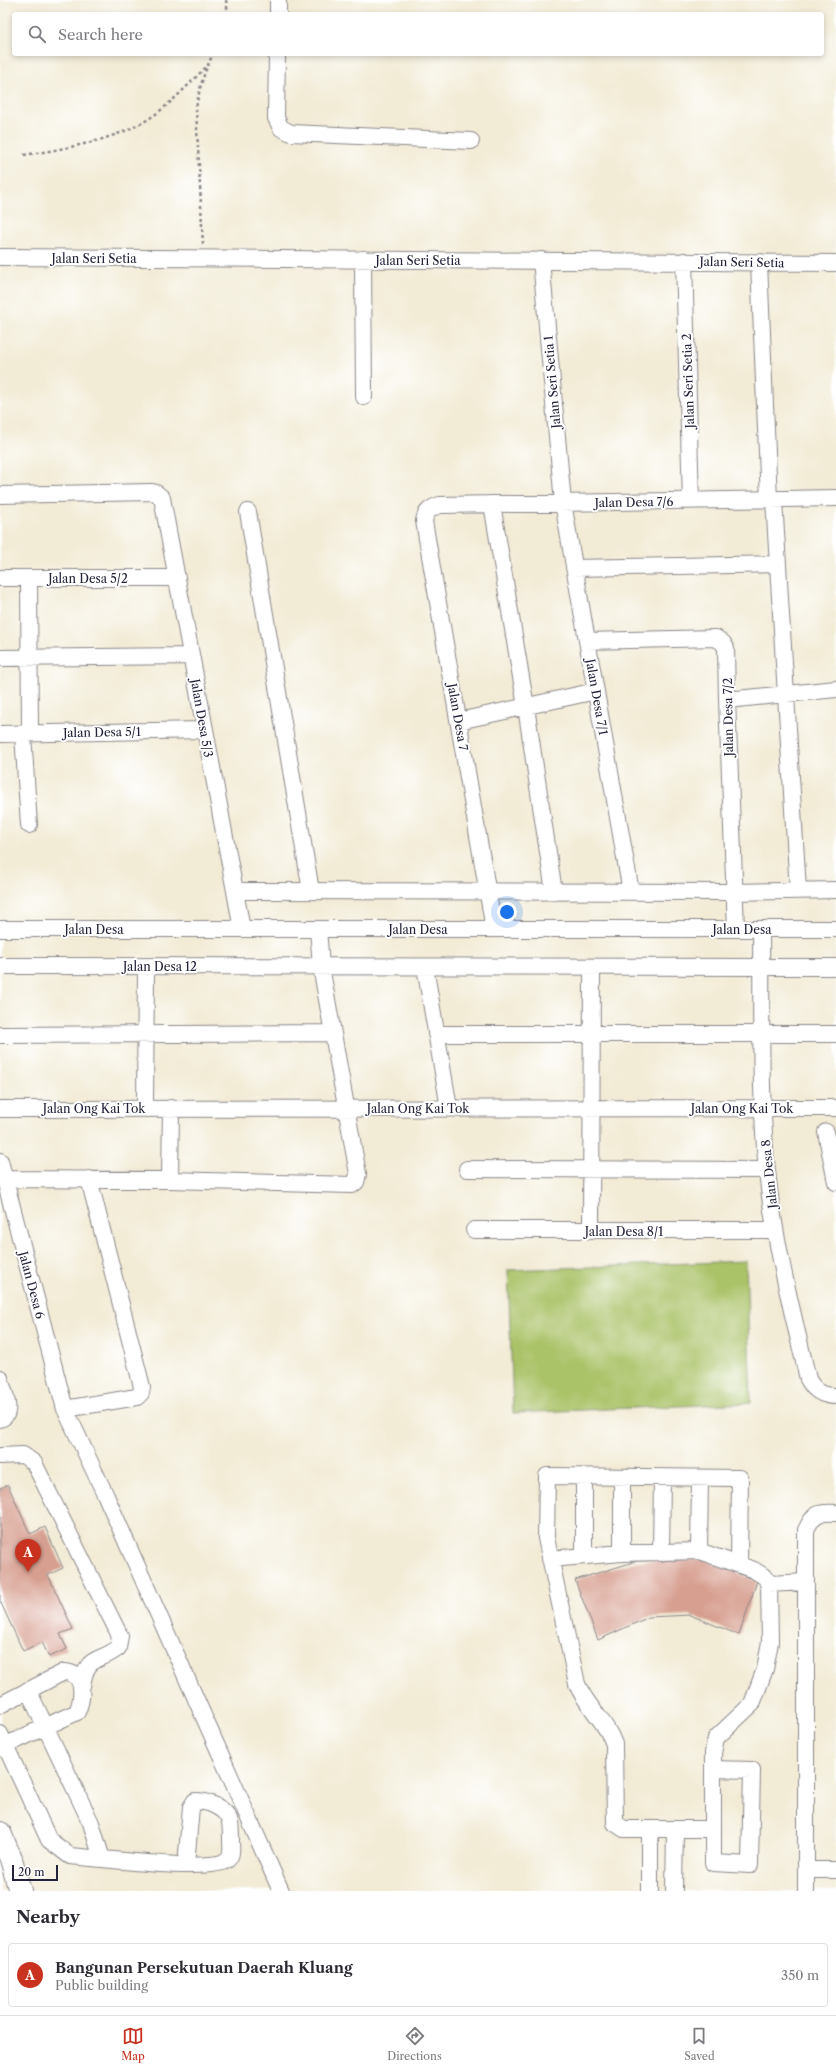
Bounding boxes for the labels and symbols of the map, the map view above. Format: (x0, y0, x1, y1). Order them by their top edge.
street label: Jalan Seri Setia (50, 251, 137, 266)
street label: Jalan Seri Setia (374, 253, 461, 268)
street label: Jalan Seri Setia (697, 254, 785, 270)
street label: Jalan Seri Setia 2 (679, 333, 697, 431)
street label: Jalan Seri Setia 1 (540, 335, 564, 431)
street label: Jalan Desa 7/6 (592, 494, 674, 510)
street label: Jalan Desa 5/2 (46, 571, 128, 586)
street label: Jalan Desa 7/1 (583, 656, 611, 736)
street label: Jalan Desa 5/3 (187, 676, 216, 758)
street label: Jalan Desa 7/2 (720, 677, 736, 759)
street label: Jalan Desa 7 (444, 680, 471, 752)
street label: Jalan Desa 5/1 (61, 724, 141, 740)
your location (497, 902, 517, 922)
street label: Jalan Desa (62, 922, 124, 937)
street label: Jalan Desa (386, 922, 448, 937)
street label: Jalan Desa (710, 922, 772, 937)
street label: Jalan Desa 12 (121, 959, 197, 974)
street label: Jalan Ong Kai Tok (41, 1101, 146, 1116)
street label: Jalan Ong Kai Tok (365, 1101, 470, 1116)
street label: Jalan Ong Kai Tok (689, 1101, 794, 1116)
street label: Jalan Desa 8 (758, 1139, 780, 1211)
street label: Jalan Desa 8/1 (583, 1224, 663, 1239)
street label: Jalan Desa 6 (15, 1248, 48, 1320)
pin: A (15, 1539, 41, 1572)
scale bar (12, 1863, 58, 1882)

